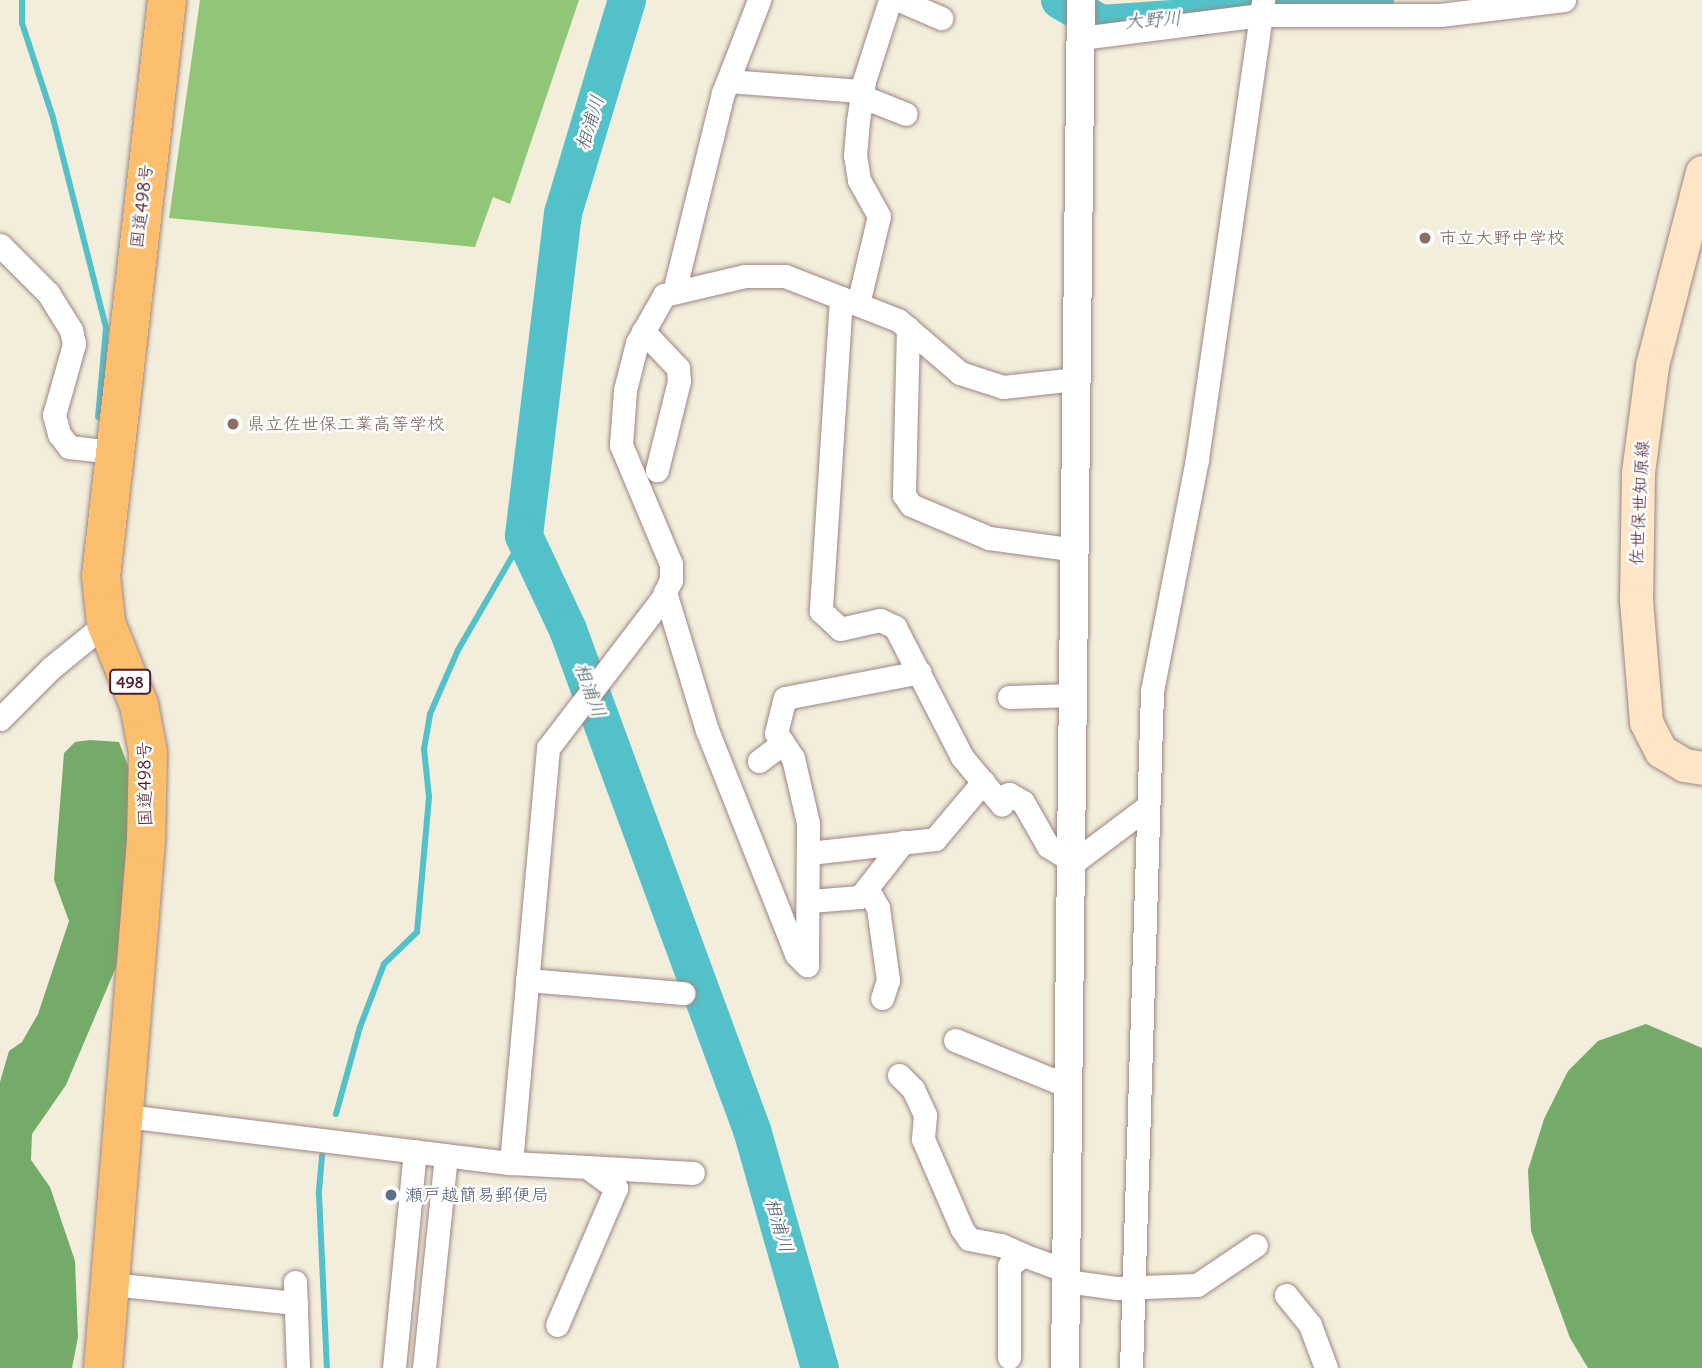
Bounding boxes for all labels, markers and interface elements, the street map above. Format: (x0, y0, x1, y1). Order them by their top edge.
water label: 大野川 (1124, 7, 1182, 33)
water label: 相浦川 (571, 92, 609, 154)
street label: 国道498号 (126, 162, 158, 250)
place label: 市立大野中学校 (1439, 227, 1565, 249)
marker: 市立大野中学校 (1417, 230, 1433, 246)
place label: 県立佐世保工業高等学校 (247, 413, 445, 435)
marker: 県立佐世保工業高等学校 (225, 416, 241, 432)
street label: 佐世保世知原線 (1626, 440, 1654, 566)
water label: 相浦川 (570, 659, 610, 721)
road number: 498 (109, 670, 151, 694)
street label: 国道498号 (133, 741, 157, 827)
place label: 瀬戸越簡易郵便局 (405, 1184, 549, 1206)
marker: 瀬戸越簡易郵便局 (383, 1187, 399, 1203)
water label: 相浦川 (760, 1194, 798, 1256)

